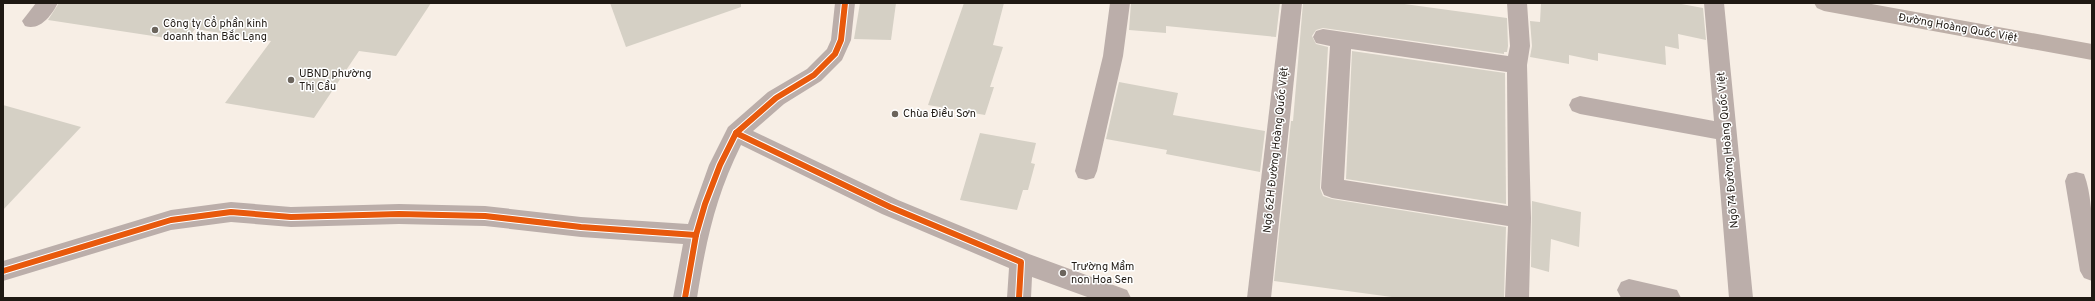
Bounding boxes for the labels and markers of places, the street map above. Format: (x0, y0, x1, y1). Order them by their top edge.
place label: Công ty Cổ phần kinh doanh than Bắc Lạng (163, 16, 267, 44)
marker: Công ty Cổ phần kinh doanh than Bắc Lạng (150, 25, 160, 35)
place label: UBND phường Thị Cầu (299, 67, 371, 94)
marker: UBND phường Thị Cầu (286, 75, 296, 85)
place label: Chùa Điều Sơn (903, 107, 976, 121)
marker: Chùa Điều Sơn (890, 109, 900, 119)
place label: Trường Mầm non Hoa Sen (1071, 260, 1134, 287)
marker: Trường Mầm non Hoa Sen (1058, 268, 1068, 278)

